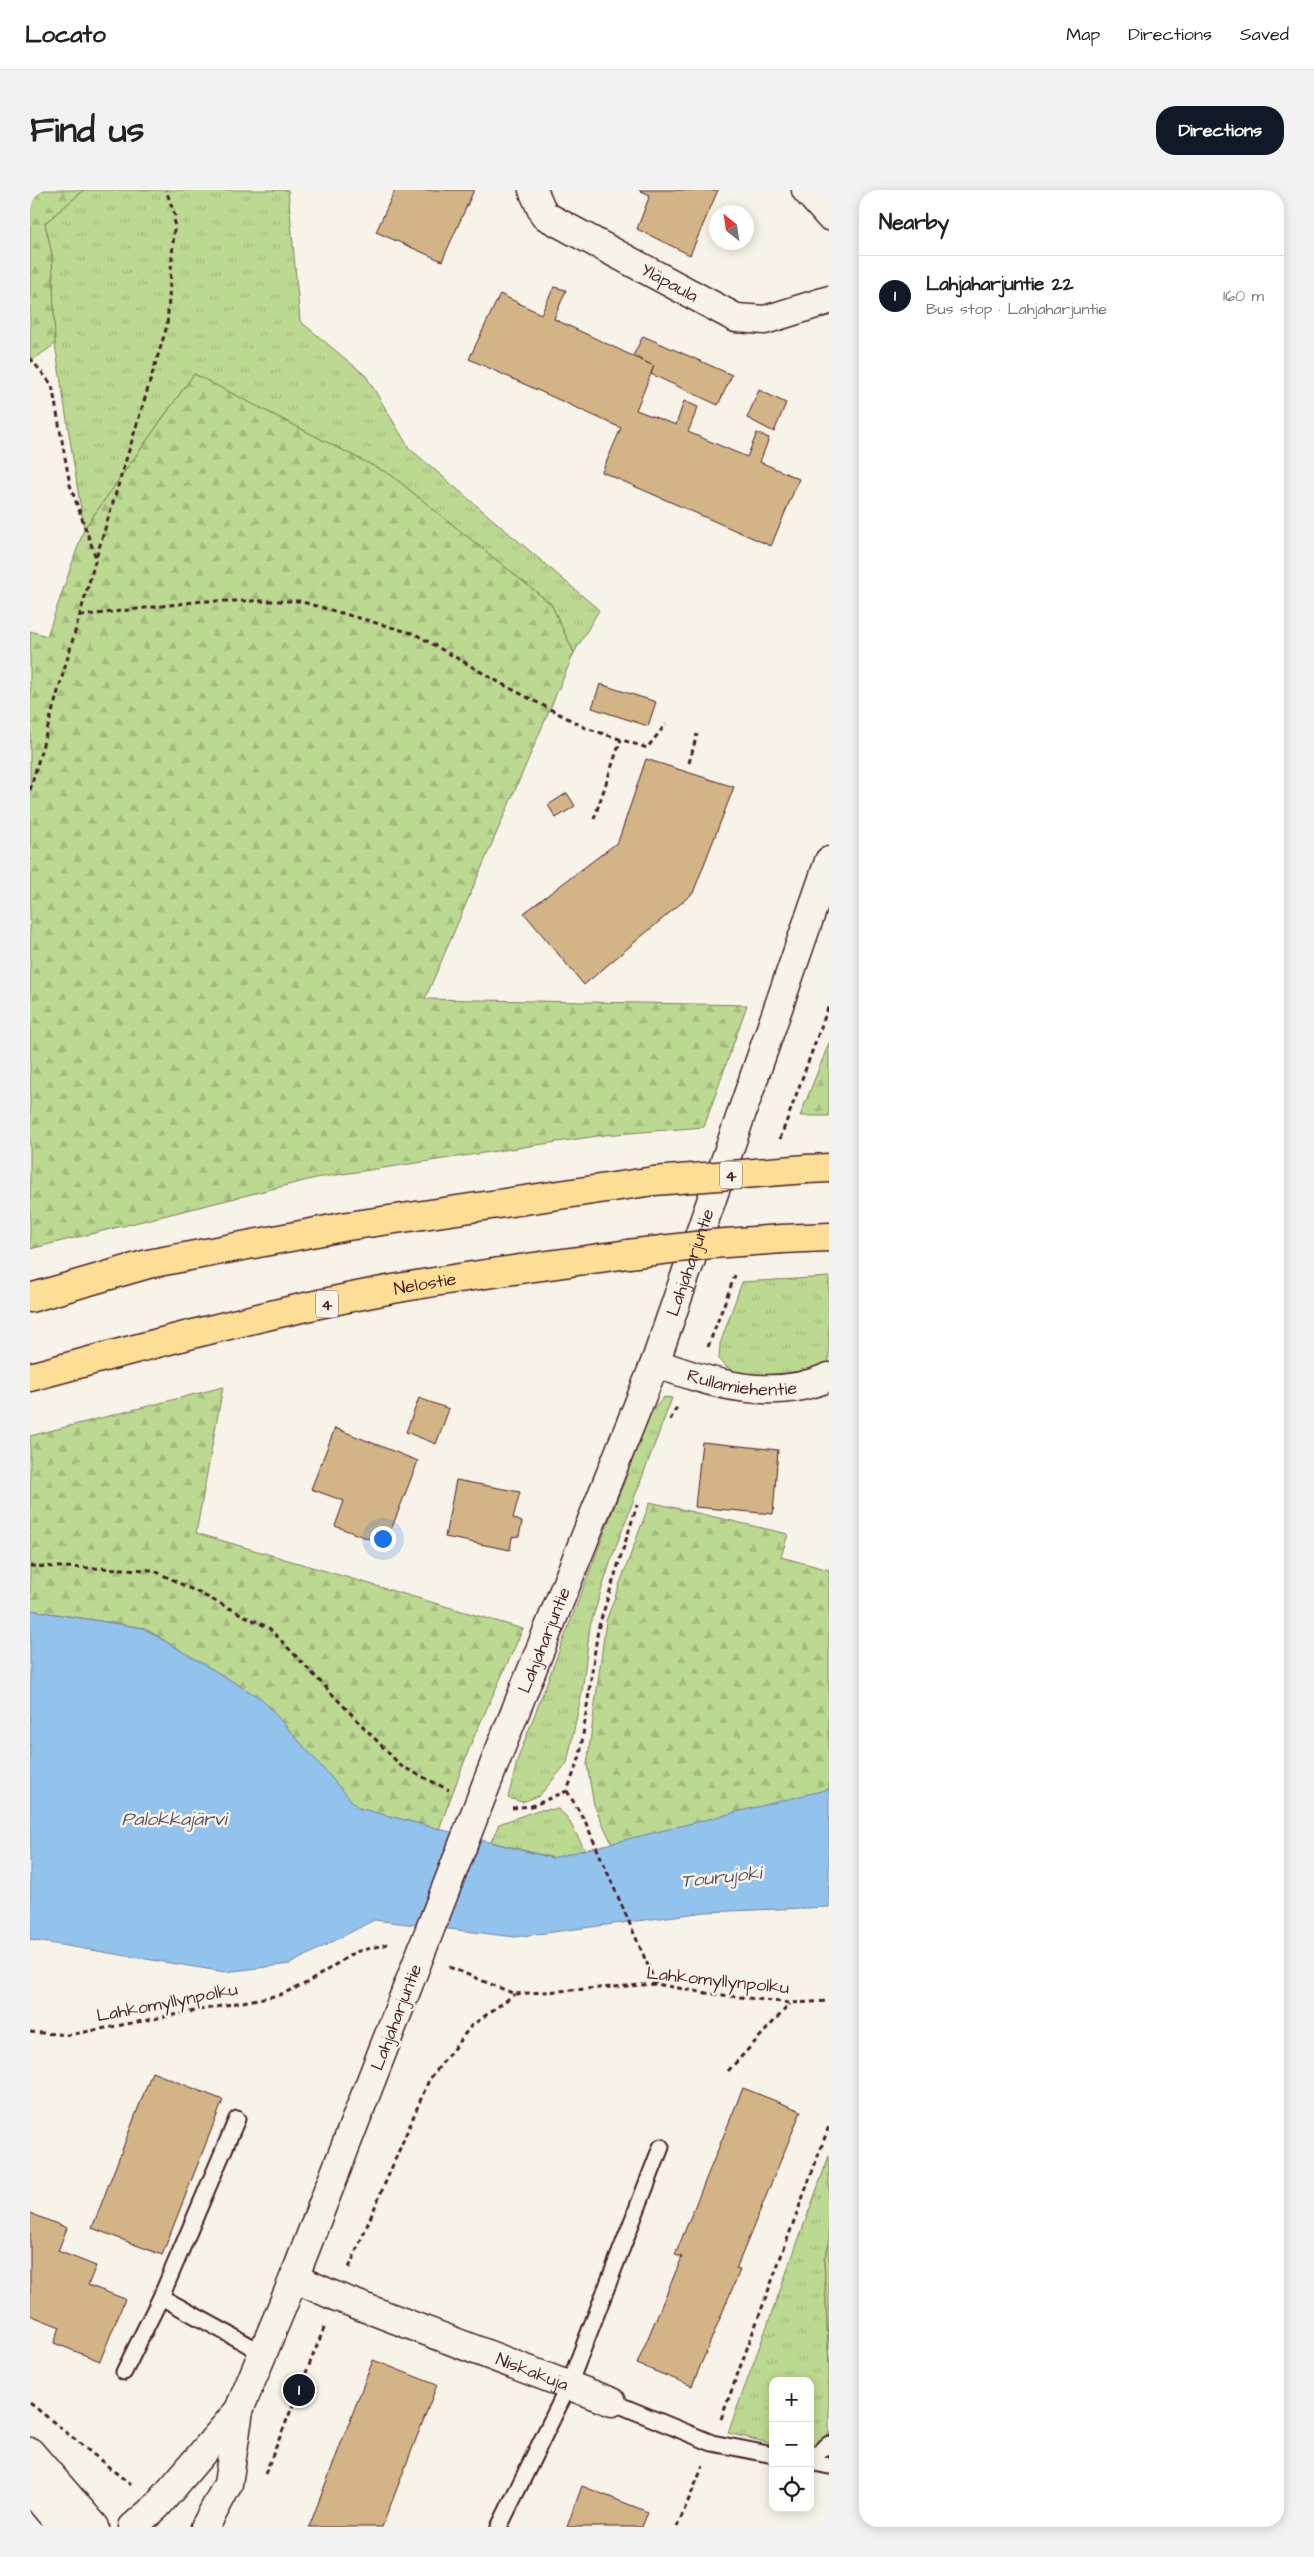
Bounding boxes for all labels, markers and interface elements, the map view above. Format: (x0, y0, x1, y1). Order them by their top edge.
text: Locato (25, 18, 106, 52)
text: Map (1066, 22, 1100, 47)
text: Directions (1128, 22, 1212, 47)
text: Saved (1240, 22, 1289, 47)
text: Find us (30, 106, 144, 155)
button: Directions (1156, 106, 1284, 155)
north arrow (709, 205, 754, 250)
text: Nearby (879, 208, 949, 237)
street label: Yläpaula (636, 257, 703, 309)
text: Lahjaharjuntie 22 (926, 271, 1074, 298)
text: 1 (894, 285, 896, 307)
text: 160 m (1223, 285, 1264, 307)
text: Bus stop · Lahjaharjuntie (926, 298, 1107, 320)
road number: 4 (720, 1162, 742, 1188)
street label: Lahjaharjuntie (660, 1205, 721, 1320)
street label: Nelostie (392, 1266, 458, 1302)
road number: 4 (316, 1290, 338, 1318)
street label: Rullamiehentie (684, 1363, 799, 1402)
your location (370, 1526, 396, 1552)
street label: Lahjaharjuntie (512, 1583, 577, 1697)
water label: Palokkajärvi (122, 1806, 228, 1833)
water label: Tourujoki (680, 1860, 765, 1895)
street label: Lahjaharjuntie (365, 1960, 428, 2074)
street label: Lahkomyllynpolku (645, 1961, 791, 2001)
street label: Lahkomyllynpolku (94, 1977, 240, 2029)
street label: Niskakuja (492, 2347, 572, 2397)
pin: 1 (283, 2371, 315, 2409)
map controls (769, 2377, 814, 2512)
button: + (769, 2377, 814, 2422)
button: − (769, 2422, 814, 2467)
button: locate (769, 2467, 814, 2512)

